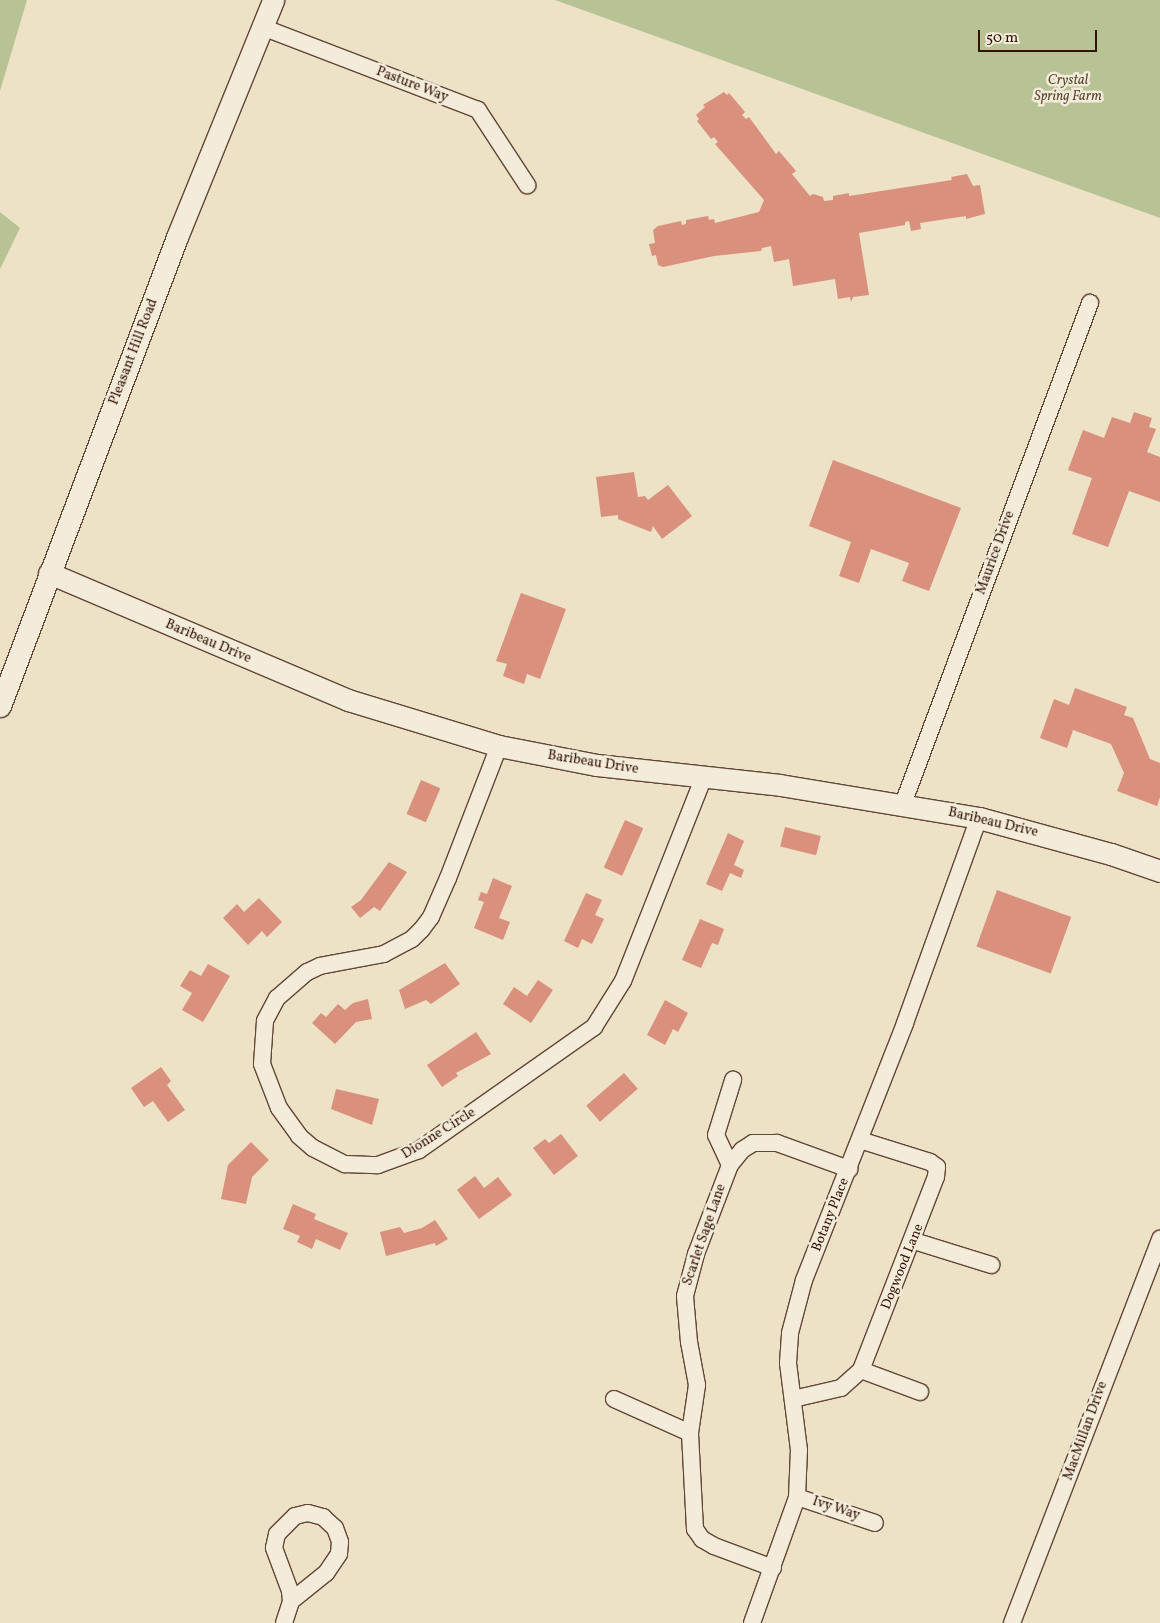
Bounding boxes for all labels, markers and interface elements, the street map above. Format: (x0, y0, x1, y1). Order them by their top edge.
scale bar (980, 20, 1099, 52)
text: 50 m (986, 28, 1018, 49)
street label: Pasture Way (373, 63, 451, 107)
park label: Crystal Spring Farm (1034, 73, 1102, 105)
street label: Pleasant Hill Road (106, 296, 162, 408)
street label: Maurice Drive (973, 509, 1019, 597)
street label: Baribeau Drive (162, 616, 254, 668)
street label: Baribeau Drive (546, 748, 640, 778)
street label: Baribeau Drive (946, 804, 1040, 842)
street label: Dionne Circle (399, 1105, 479, 1163)
street label: Botany Place (809, 1176, 853, 1254)
street label: Scarlet Sage Lane (680, 1182, 730, 1288)
street label: Dogwood Lane (878, 1222, 928, 1312)
street label: MacMillan Drive (1060, 1379, 1112, 1483)
street label: Ivy Way (810, 1493, 862, 1525)

